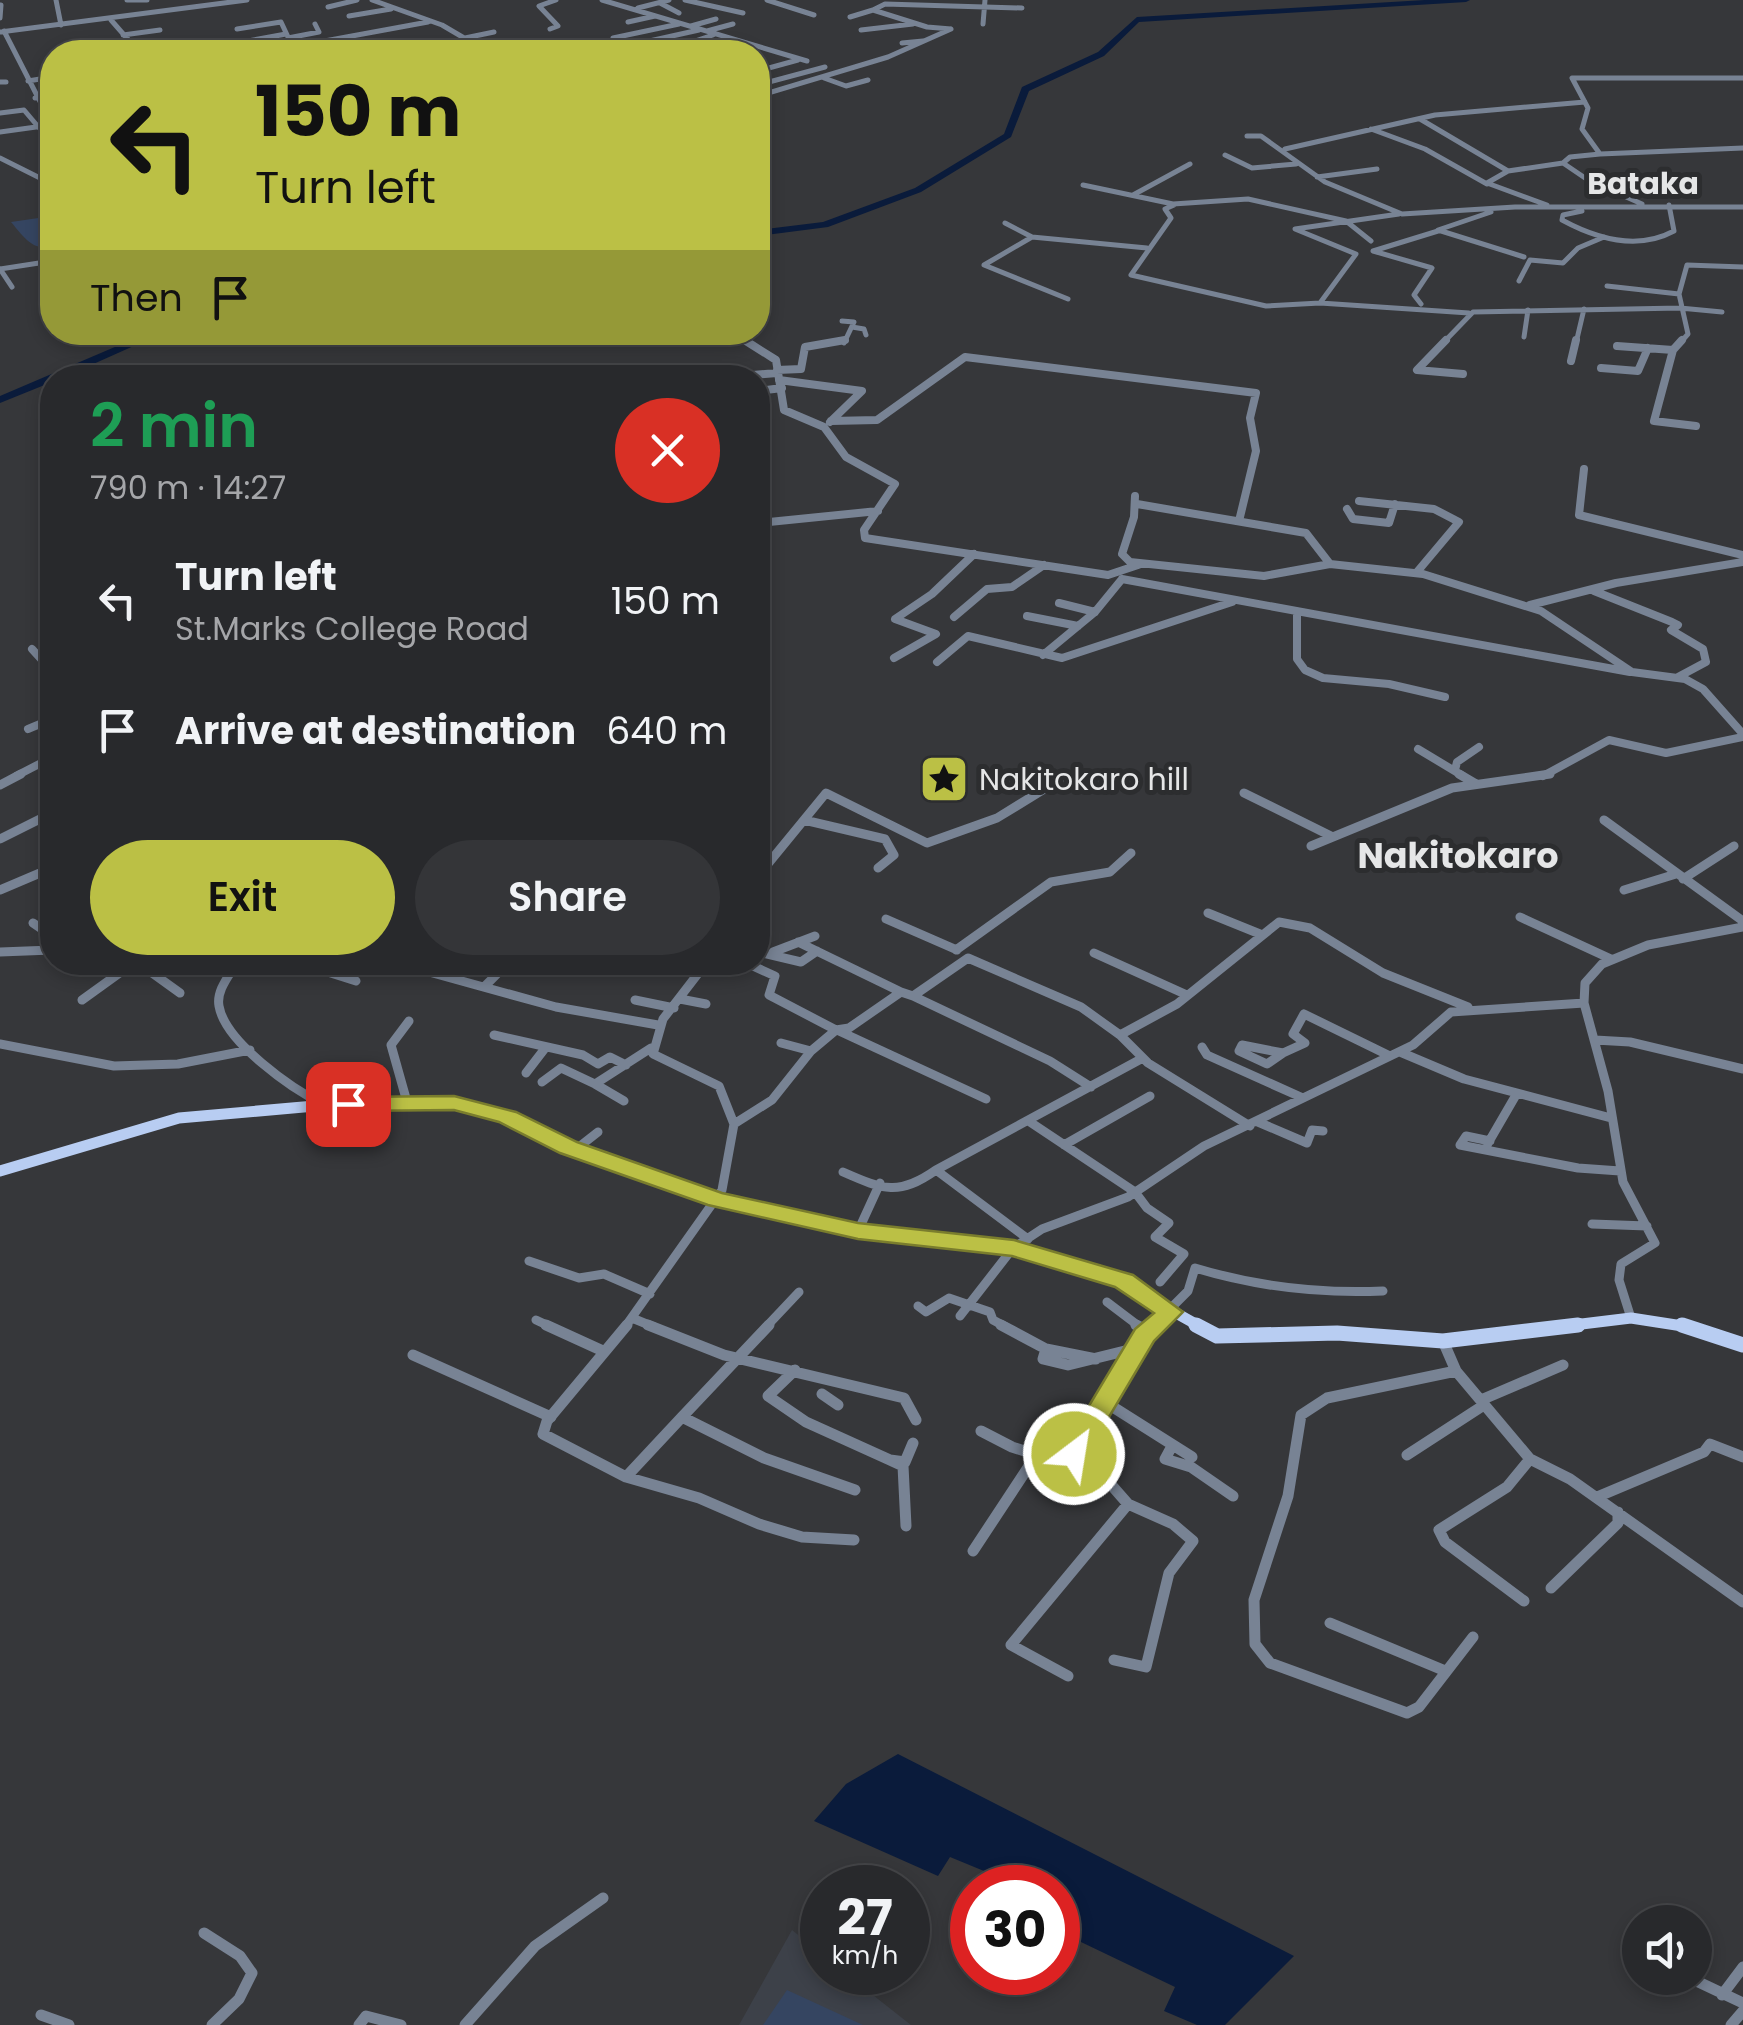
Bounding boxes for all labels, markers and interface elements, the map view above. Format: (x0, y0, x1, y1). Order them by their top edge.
text: 150 m (255, 62, 461, 161)
icon: left (90, 80, 220, 210)
text: Turn left (255, 156, 436, 219)
district label: Bataka (1587, 162, 1699, 205)
icon: arrive (203, 270, 258, 325)
text: Then (90, 271, 183, 324)
text: 2 min (90, 384, 258, 468)
button: close (615, 398, 720, 503)
text: 790 m · 14:27 (90, 465, 286, 510)
text: Turn left (175, 550, 337, 603)
icon: left (90, 573, 145, 628)
text: 150 m (611, 574, 720, 627)
text: St.Marks College Road (175, 606, 529, 651)
icon: arrive (90, 703, 145, 758)
text: Arrive at destination (175, 704, 576, 757)
text: 640 m (606, 704, 727, 757)
place icon: Nakitokaro hill (918, 753, 970, 805)
place label: Nakitokaro hill (979, 758, 1189, 801)
district label: Nakitokaro (1357, 831, 1559, 880)
button: Exit (90, 840, 395, 955)
button: Share (415, 840, 720, 955)
pin (306, 1062, 391, 1147)
icon: arrive (321, 1077, 376, 1132)
position arrow (1022, 1402, 1126, 1506)
speed limit sign: 30 (950, 1865, 1080, 1995)
text: 27 (837, 1882, 893, 1953)
map controls (1622, 1905, 1712, 1995)
button: sound (1622, 1905, 1712, 1995)
text: km/h (832, 1938, 898, 1973)

